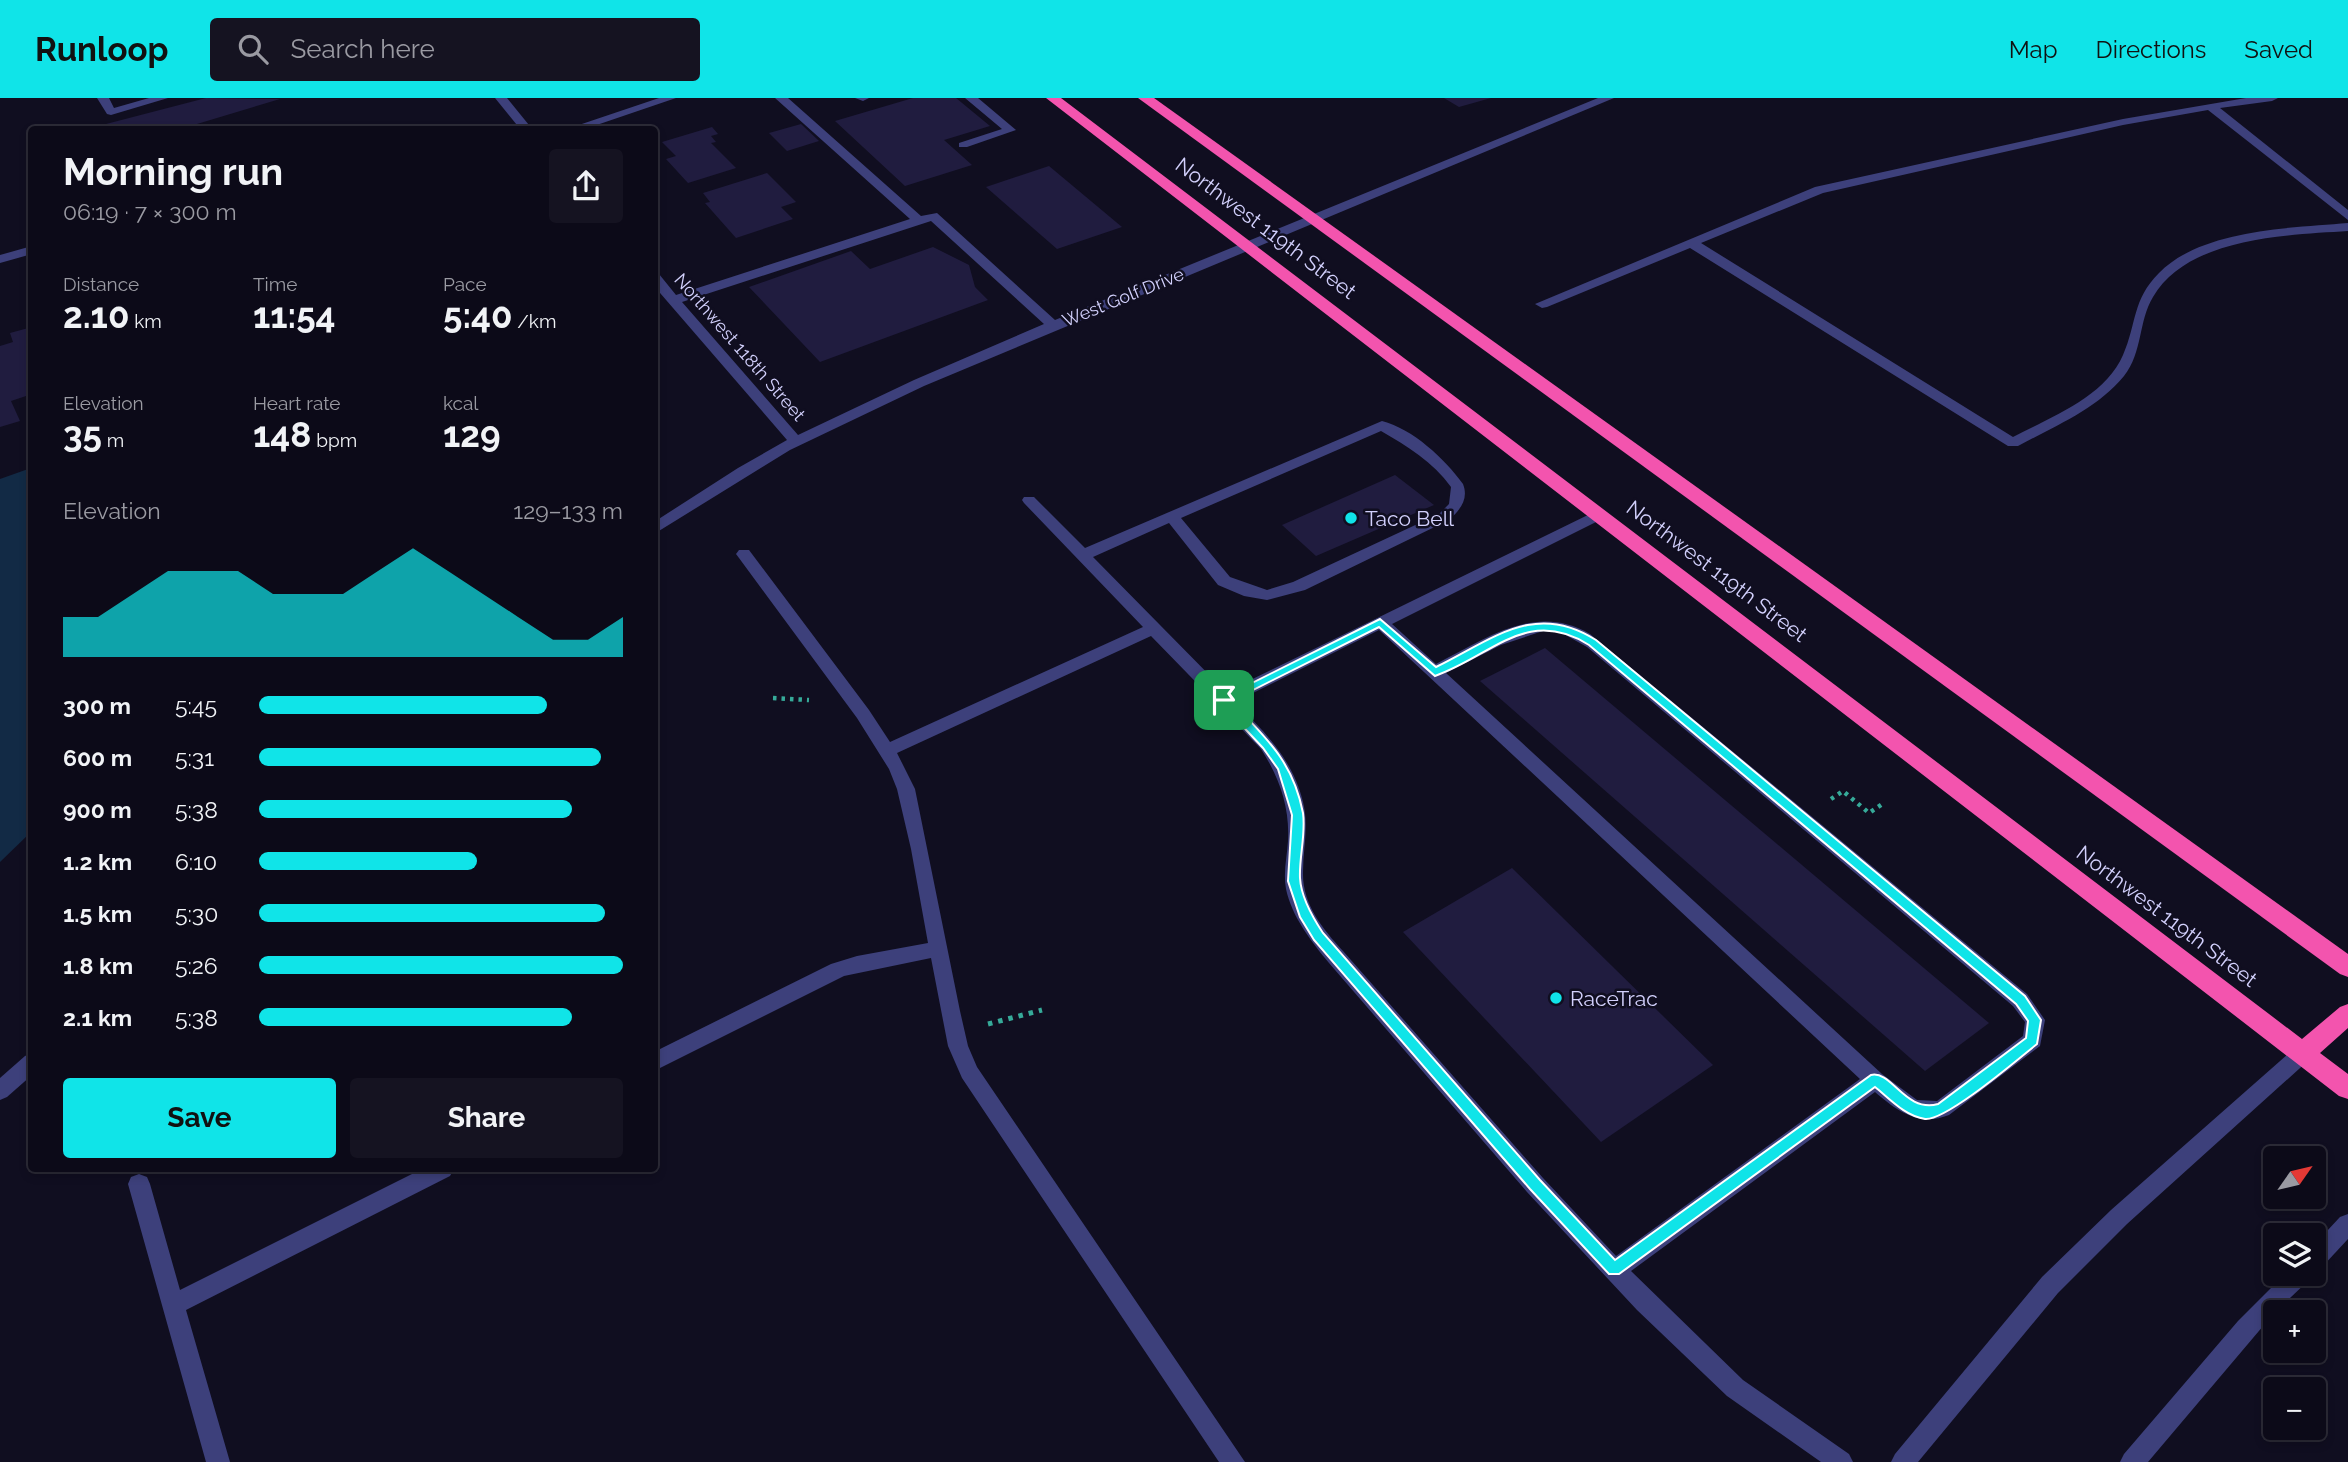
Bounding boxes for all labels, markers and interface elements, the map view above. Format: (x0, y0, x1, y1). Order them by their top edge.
search box (210, 18, 700, 81)
text: Runloop (35, 30, 168, 69)
icon: search (234, 30, 272, 68)
text: Search here (290, 34, 435, 64)
text: Map (2009, 35, 2058, 64)
text: Directions (2096, 35, 2206, 64)
text: Saved (2244, 35, 2313, 64)
text: Morning run (63, 149, 283, 194)
button: share (549, 149, 623, 223)
street label: Northwest 119th Street (1171, 152, 1361, 304)
text: 06:19 · 7 × 300 m (63, 198, 237, 225)
street label: West Golf Drive (1059, 263, 1187, 331)
street label: Northwest 118th Street (670, 269, 810, 425)
text: Distance (63, 273, 139, 295)
text: Time (253, 273, 297, 295)
text: Pace (443, 273, 487, 295)
text: 2.10 (63, 295, 129, 336)
text: 11:54 (253, 295, 336, 336)
text: 5:40 (443, 295, 513, 336)
text: km (129, 310, 162, 332)
text: /km (513, 310, 556, 332)
text: Elevation (63, 392, 144, 414)
text: Heart rate (253, 392, 341, 414)
text: kcal (443, 392, 479, 414)
text: 35 (63, 414, 102, 455)
text: 148 (253, 414, 311, 455)
text: 129 (443, 414, 501, 455)
text: m (102, 429, 124, 451)
text: bpm (311, 429, 357, 451)
street label: Northwest 119th Street (1622, 495, 1812, 647)
text: Elevation (63, 497, 161, 524)
text: 129–133 m (513, 497, 623, 524)
place label: Taco Bell (1365, 506, 1454, 531)
marker: Taco Bell (1343, 510, 1359, 526)
pin (1194, 670, 1254, 730)
icon: arrive (1205, 681, 1243, 719)
text: 300 m (63, 692, 131, 719)
text: 5:45 (175, 692, 217, 719)
text: 600 m (63, 744, 132, 771)
text: 5:31 (175, 744, 214, 771)
text: 900 m (63, 796, 132, 823)
text: 5:38 (175, 796, 218, 823)
street label: Northwest 119th Street (2072, 840, 2262, 992)
text: 1.2 km (63, 848, 132, 875)
text: 6:10 (175, 848, 217, 875)
text: 1.5 km (63, 900, 132, 927)
text: 5:30 (175, 900, 218, 927)
text: 1.8 km (63, 952, 133, 979)
text: 5:26 (175, 952, 218, 979)
place label: RaceTrac (1570, 986, 1658, 1011)
marker: RaceTrac (1548, 990, 1564, 1006)
text: 2.1 km (63, 1004, 132, 1031)
text: 5:38 (175, 1004, 218, 1031)
button: Save (63, 1078, 336, 1158)
button: Share (350, 1078, 623, 1158)
north arrow (2263, 1146, 2326, 1209)
map controls (2263, 1146, 2326, 1440)
button: layers (2263, 1223, 2326, 1286)
button: + (2263, 1300, 2326, 1363)
button: − (2263, 1377, 2326, 1440)

